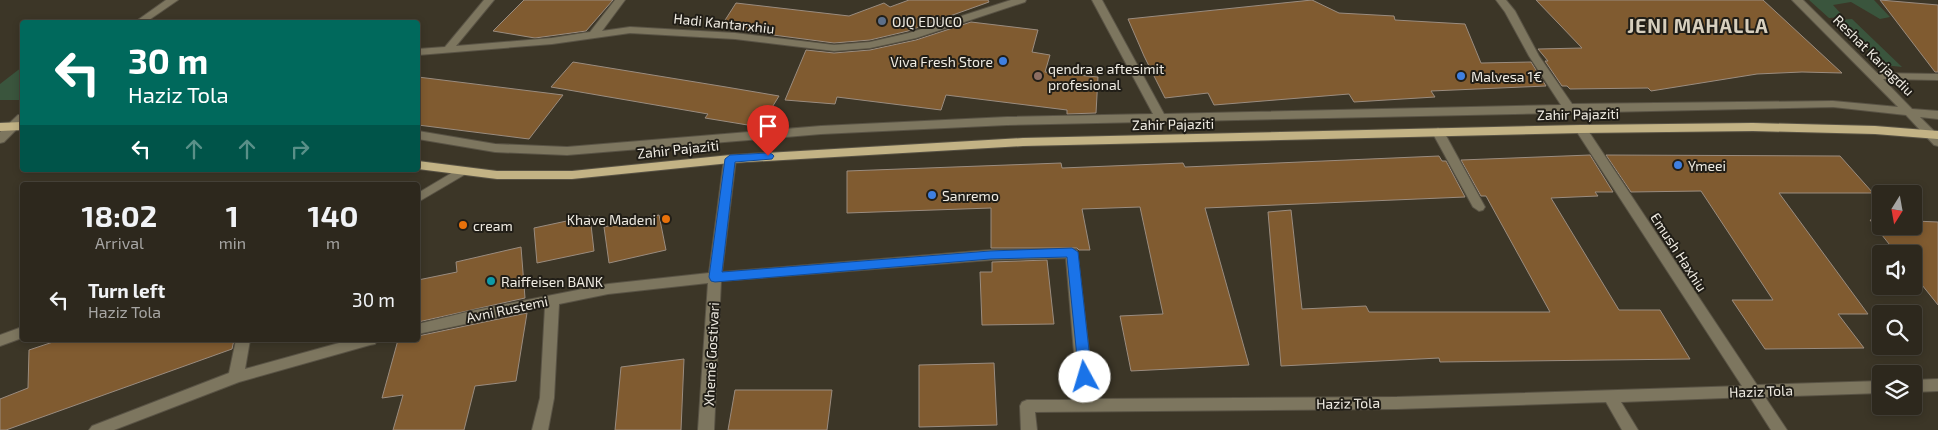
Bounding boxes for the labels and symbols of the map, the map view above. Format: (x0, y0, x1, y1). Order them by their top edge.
street label: Hadi Kantarxhiu (673, 9, 775, 37)
street label: Reshat Karjagdiu (1830, 11, 1918, 99)
place label: OJQ EDUCO (892, 13, 962, 30)
district label: JENI MAHALLA (1627, 14, 1769, 37)
marker: OJQ EDUCO (876, 15, 888, 27)
place label: Viva Fresh Store (890, 53, 993, 70)
marker: Viva Fresh Store (997, 55, 1009, 67)
place label: qendra e aftesimit profesional (1048, 60, 1164, 93)
place label: Malvesa 1€ (1471, 68, 1542, 85)
marker: qendra e aftesimit profesional (1032, 70, 1044, 82)
marker: Malvesa 1€ (1455, 70, 1467, 82)
pin (747, 105, 789, 156)
street label: Zahir Pajaziti (1537, 105, 1619, 123)
street label: Zahir Pajaziti (1132, 115, 1214, 133)
street label: Zahir Pajaziti (636, 136, 720, 162)
place label: Ymeei (1688, 157, 1726, 174)
marker: Ymeei (1672, 159, 1684, 171)
north arrow (1872, 185, 1922, 235)
place label: Sanremo (942, 187, 999, 204)
marker: Sanremo (926, 189, 938, 201)
street label: Emush Haxhiu (1647, 209, 1711, 295)
place label: Khave Madeni (567, 211, 656, 228)
marker: Khave Madeni (660, 213, 672, 225)
place label: cream (473, 217, 513, 234)
marker: cream (457, 219, 469, 231)
place label: Raiffeisen BANK (501, 273, 604, 290)
marker: Raiffeisen BANK (485, 275, 497, 287)
street label: Avni Rustemi (465, 292, 549, 326)
street label: Xhemë Gostivari (700, 302, 722, 406)
position arrow (1058, 350, 1110, 402)
street label: Haziz Tola (1729, 381, 1793, 401)
street label: Haziz Tola (1316, 394, 1380, 412)

